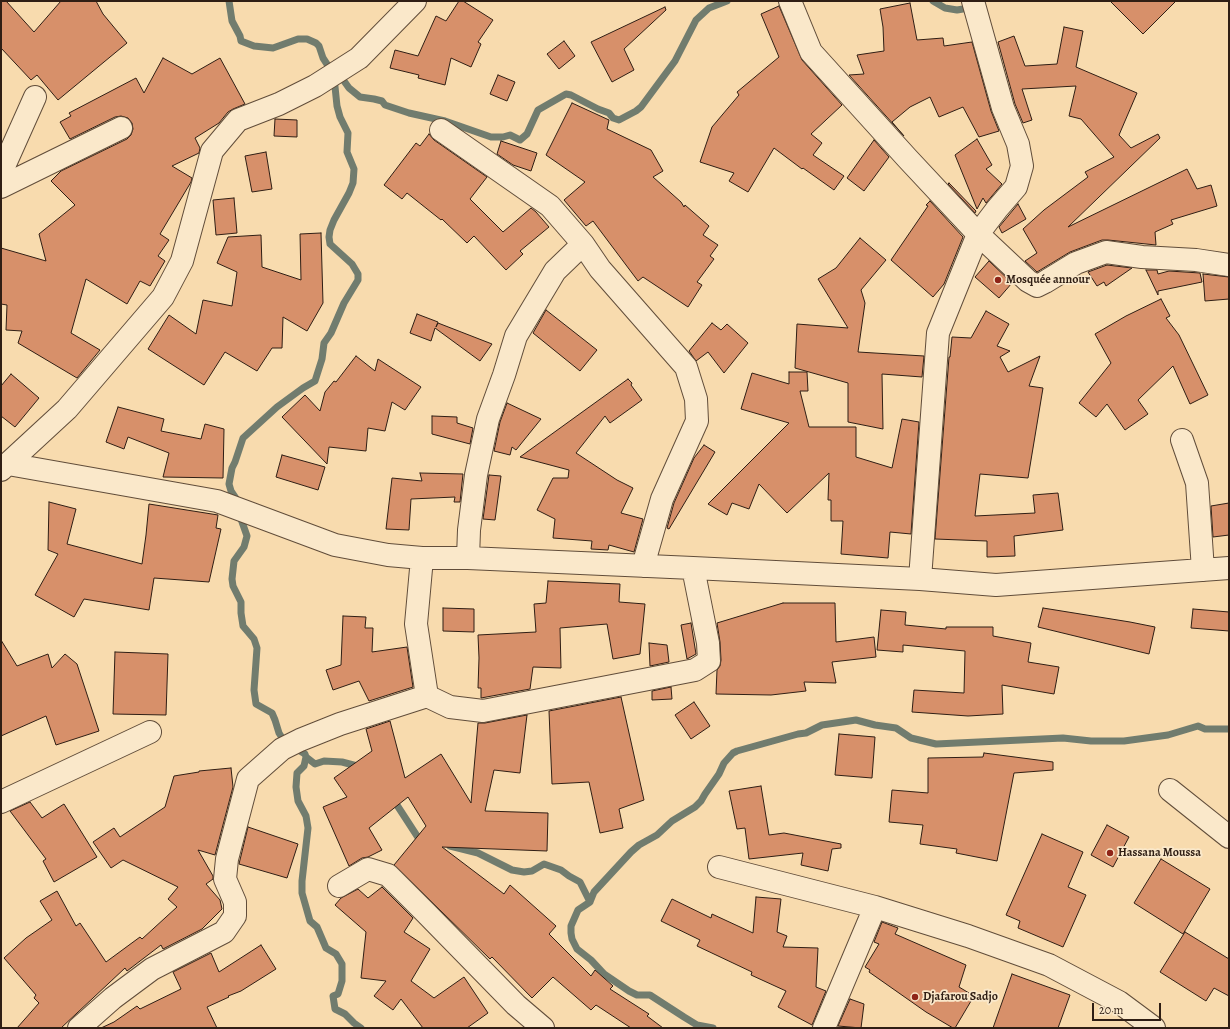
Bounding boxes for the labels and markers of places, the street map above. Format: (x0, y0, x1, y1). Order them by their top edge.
place label: Mosquée annour (1006, 273, 1090, 287)
marker: Mosquée annour (993, 275, 1003, 285)
place label: Hassana Moussa (1118, 846, 1201, 860)
marker: Hassana Moussa (1105, 848, 1115, 858)
place label: Djafarou Sadjo (923, 990, 998, 1004)
marker: Djafarou Sadjo (910, 992, 920, 1002)

